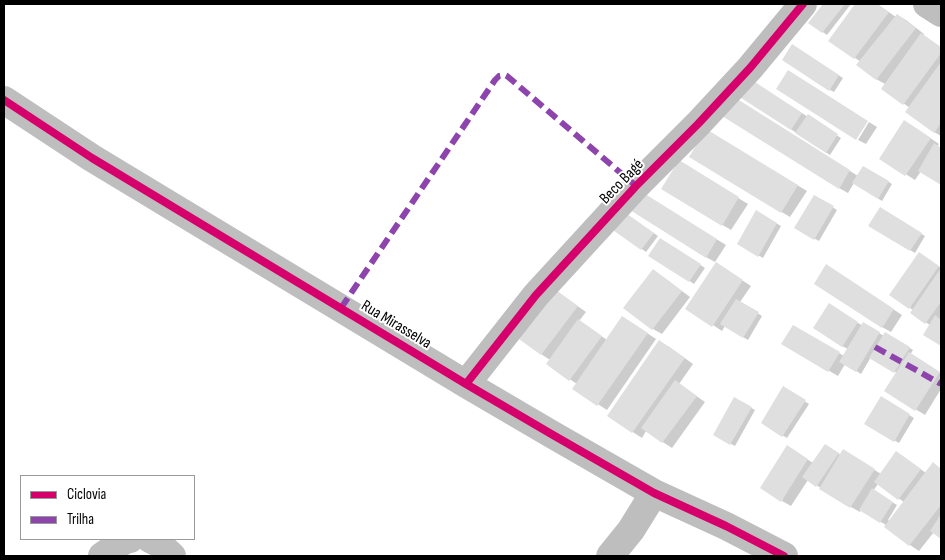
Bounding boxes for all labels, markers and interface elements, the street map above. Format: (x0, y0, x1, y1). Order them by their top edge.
street label: Beco Bagé (596, 155, 648, 209)
street label: Rua Mirasselva (357, 297, 435, 353)
legend (20, 475, 195, 540)
text: Ciclovia (67, 485, 106, 504)
text: Trilha (67, 510, 94, 529)

